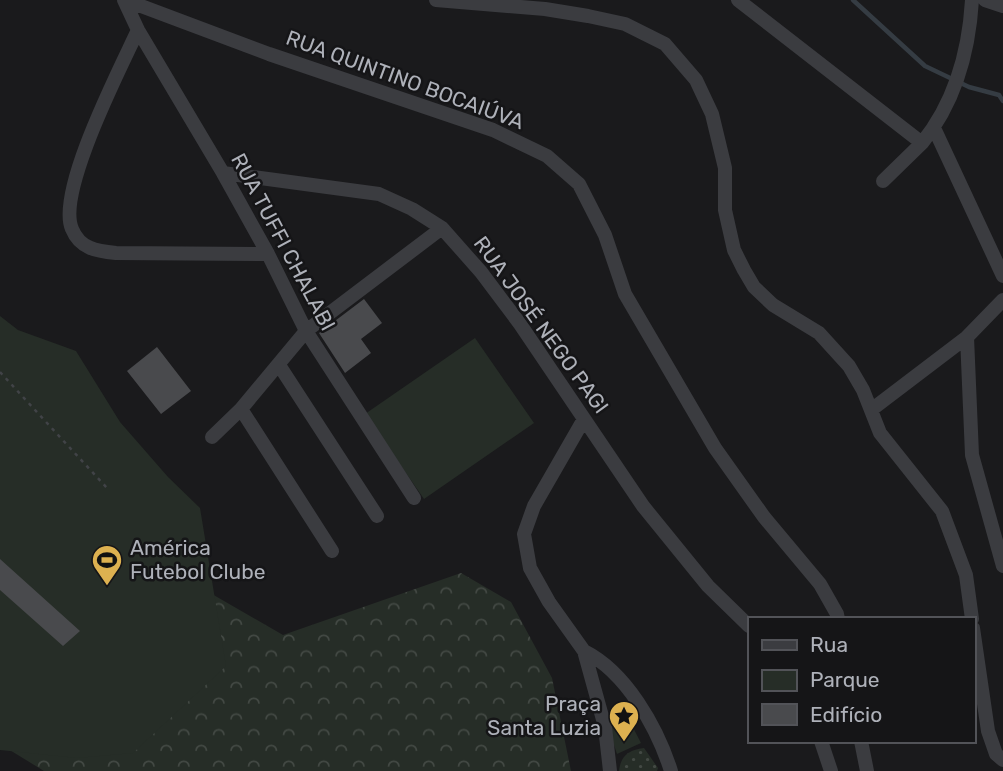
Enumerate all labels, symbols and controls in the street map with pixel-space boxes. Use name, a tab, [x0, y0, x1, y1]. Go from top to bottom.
street label: RUA QUINTINO BOCAIÚVA	[283, 25, 528, 134]
street label: RUA TUFFI CHALABI	[226, 149, 341, 335]
street label: RUA JOSÉ NEGO PAGI	[469, 231, 614, 418]
place label: América Futebol Clube	[130, 535, 265, 584]
sports icon: América Futebol Clube	[90, 543, 124, 587]
legend	[748, 617, 975, 743]
text: Rua	[810, 632, 848, 657]
text: Parque	[810, 667, 880, 692]
place label: Praça Santa Luzia	[487, 691, 601, 740]
place icon: Praça Santa Luzia	[607, 699, 641, 743]
text: Edifício	[810, 702, 882, 727]

